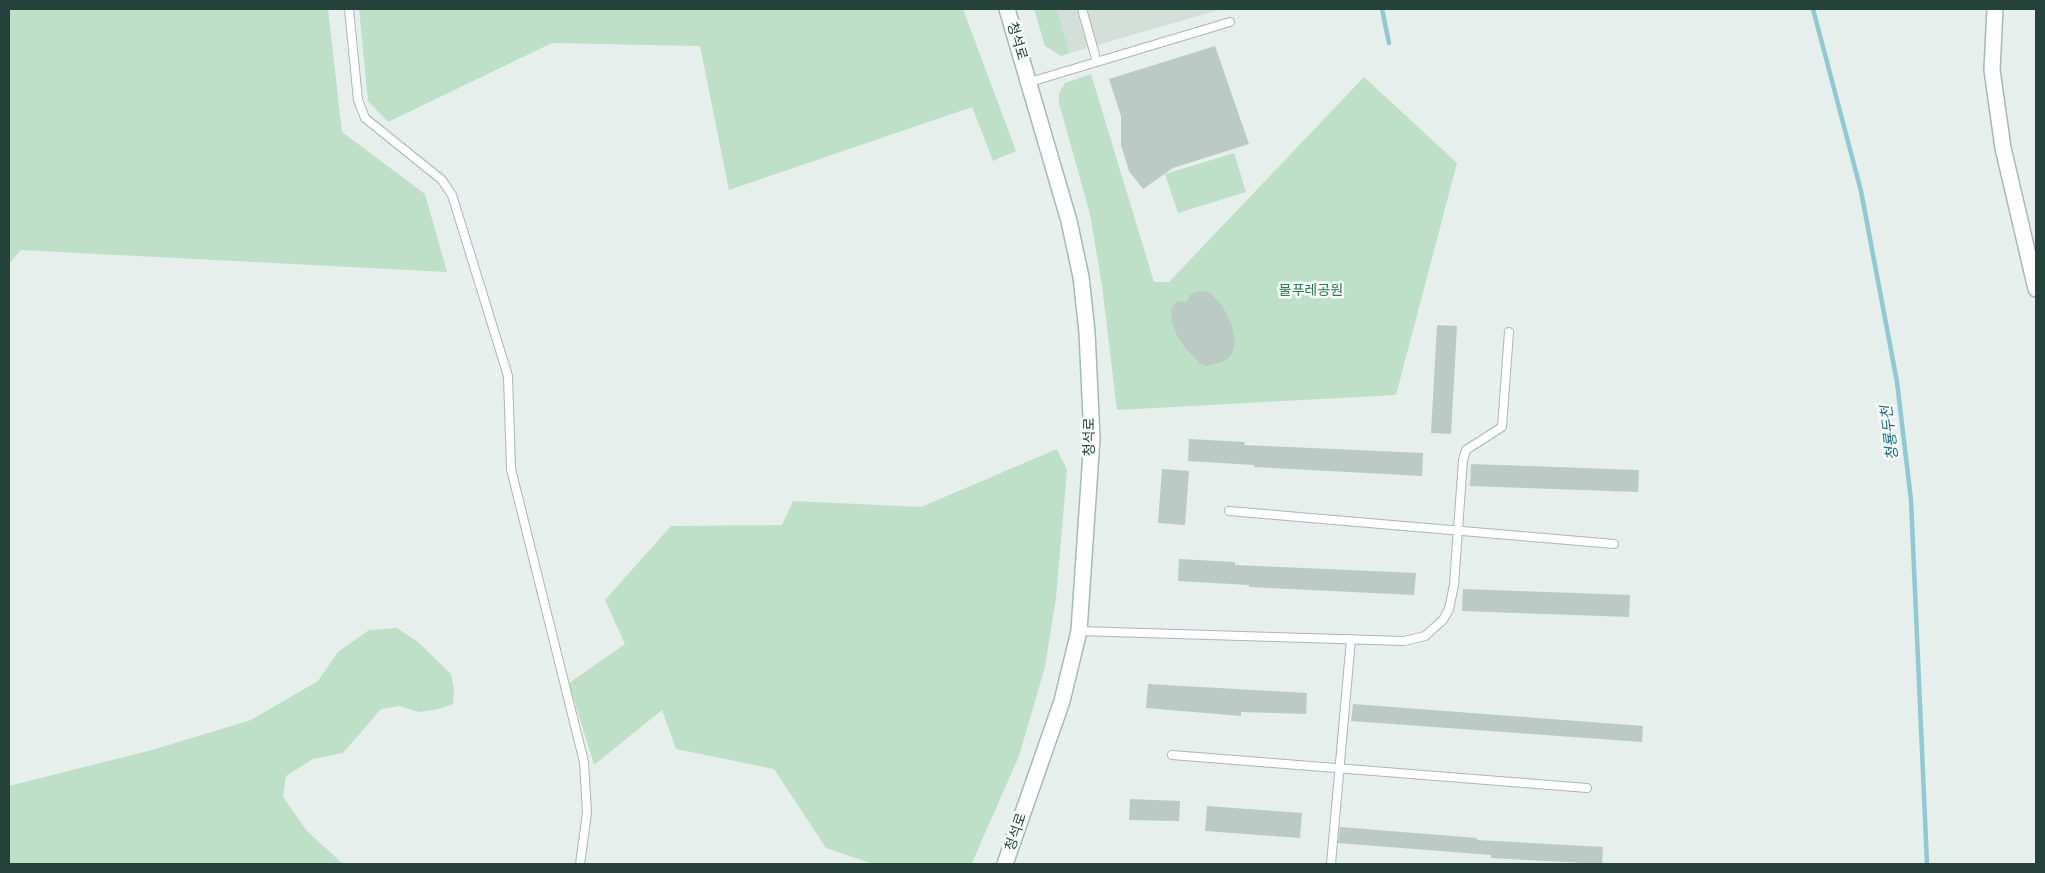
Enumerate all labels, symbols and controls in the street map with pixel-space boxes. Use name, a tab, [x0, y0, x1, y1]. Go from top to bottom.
street label: 청석로	[1003, 20, 1031, 62]
park label: 물푸레공원	[1279, 283, 1343, 299]
water label: 청룡두천	[1878, 405, 1902, 461]
street label: 청석로	[1082, 418, 1098, 456]
street label: 청석로	[1002, 811, 1030, 853]

